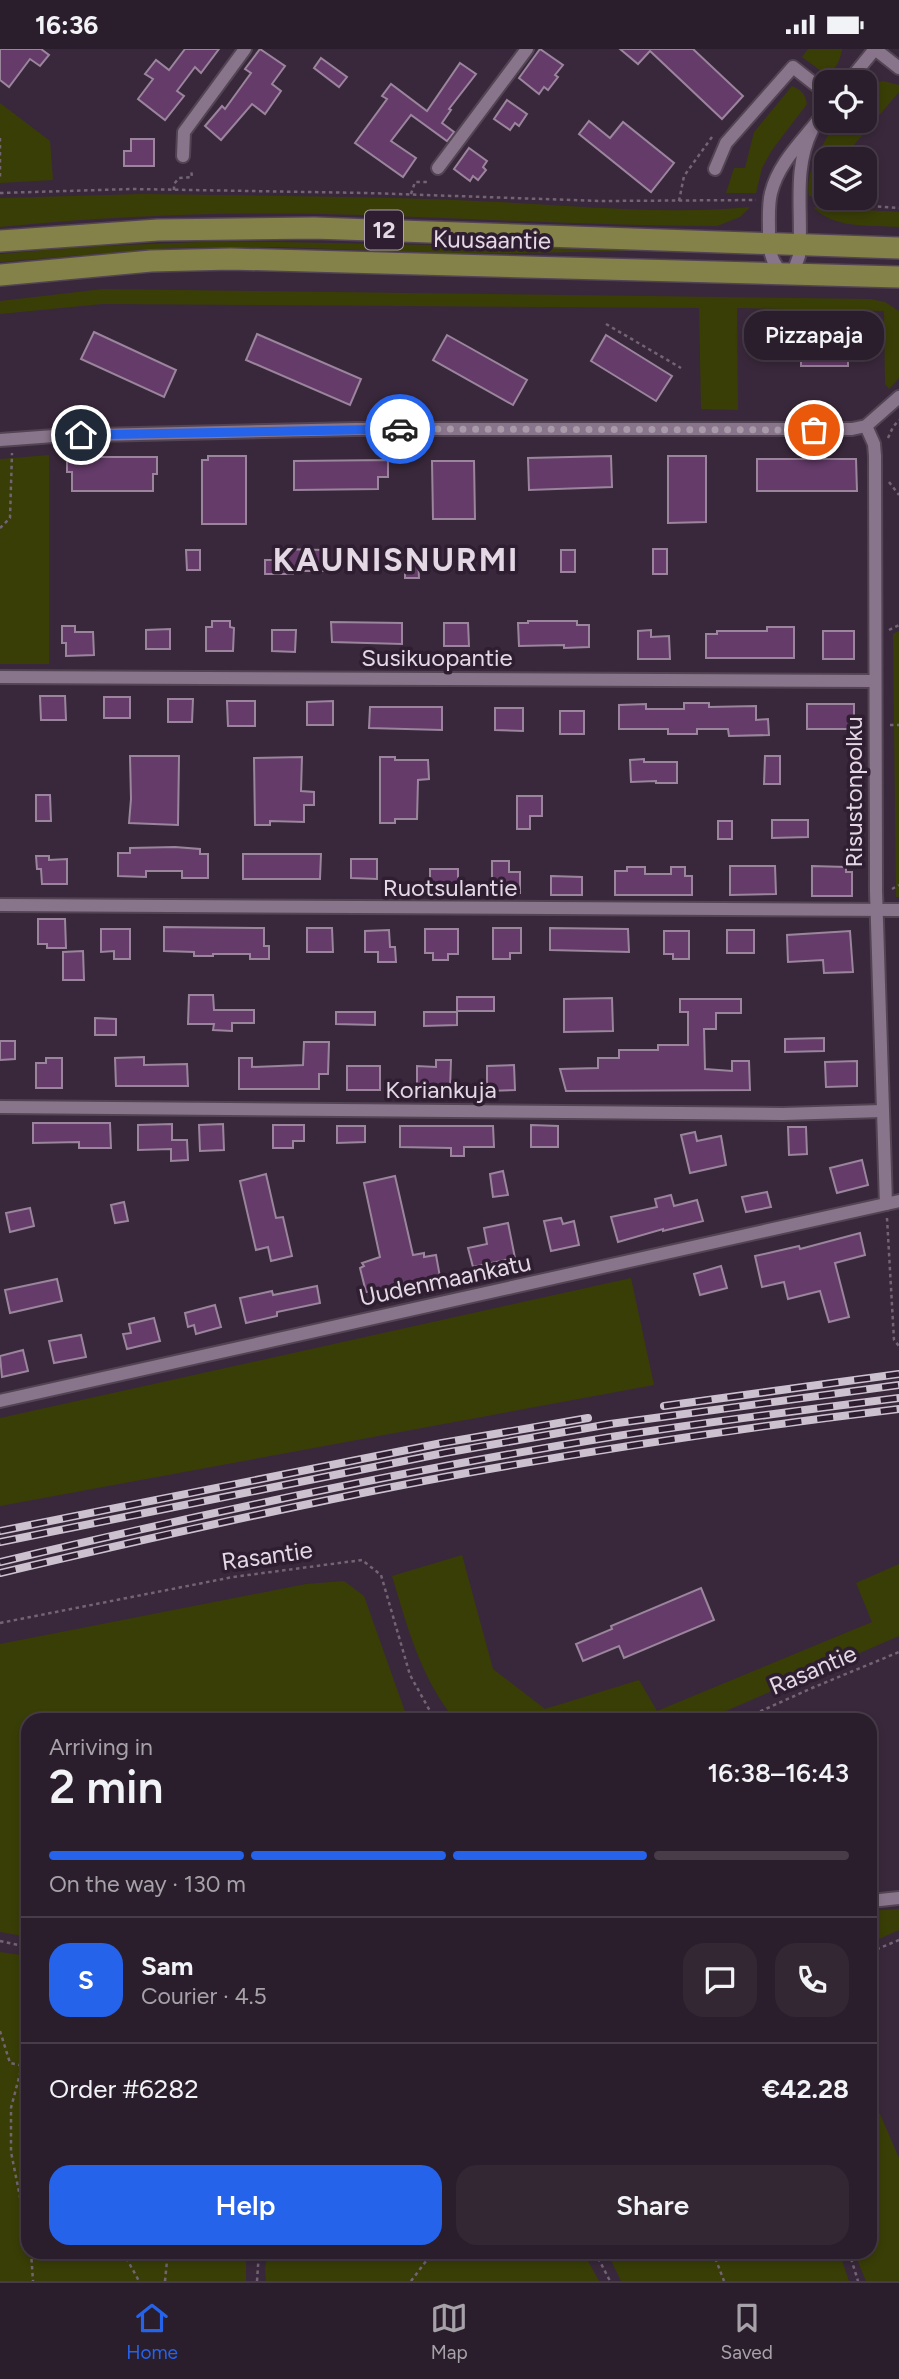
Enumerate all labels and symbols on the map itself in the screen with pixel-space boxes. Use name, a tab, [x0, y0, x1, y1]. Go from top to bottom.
road number: 12	[365, 211, 403, 249]
street label: Kuusaantie	[433, 224, 551, 255]
callout: Pizzapaja	[744, 311, 884, 360]
courier	[365, 394, 435, 464]
pin	[784, 400, 844, 460]
pin	[51, 405, 111, 465]
district label: KAUNISNURMI	[273, 541, 519, 579]
street label: Susikuopantie	[361, 643, 513, 672]
street label: Risustonpolku	[839, 716, 868, 868]
street label: Ruotsulantie	[383, 873, 517, 902]
street label: Koriankuja	[385, 1075, 497, 1104]
street label: Uudenmaankatu	[356, 1247, 534, 1312]
street label: Rasantie	[219, 1535, 314, 1576]
street label: Rasantie	[765, 1638, 861, 1701]

